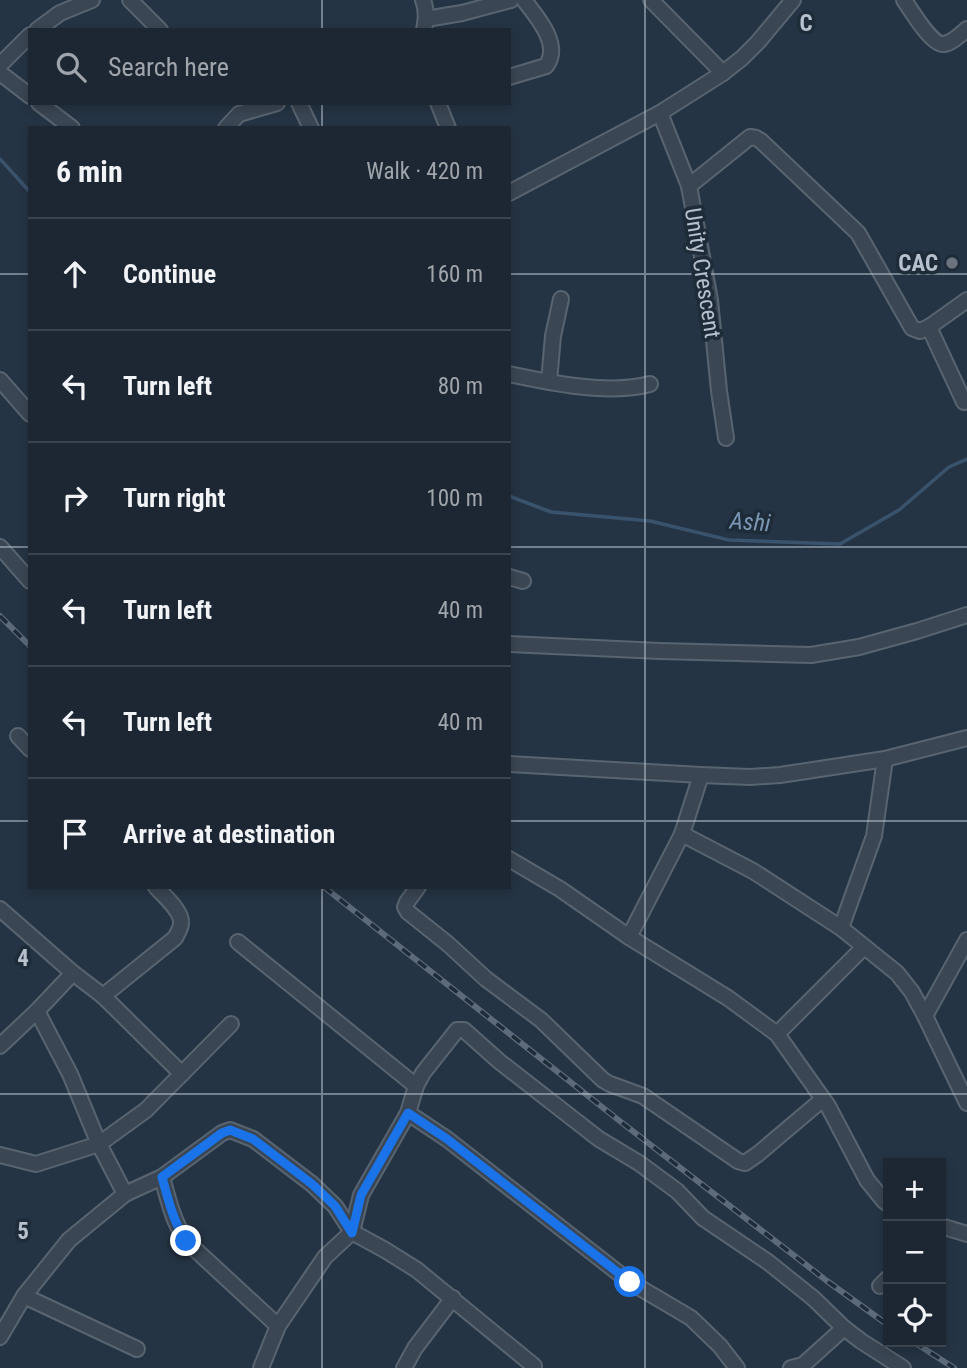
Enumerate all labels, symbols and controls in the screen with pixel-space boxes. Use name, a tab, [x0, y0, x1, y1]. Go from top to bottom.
text: C	[799, 10, 813, 37]
search box	[28, 28, 511, 105]
icon: search	[52, 48, 90, 86]
text: Search here	[108, 52, 229, 82]
text: 6 min	[56, 154, 123, 189]
text: Walk · 420 m	[366, 158, 483, 185]
street label: Unity Crescent	[679, 206, 726, 340]
place label: CAC	[898, 250, 938, 277]
icon: ahead	[56, 255, 94, 293]
marker: CAC	[944, 255, 960, 271]
text: Continue	[123, 259, 216, 289]
text: 160 m	[426, 261, 483, 288]
icon: left	[56, 367, 94, 405]
text: Turn left	[123, 371, 212, 401]
text: 80 m	[438, 373, 483, 400]
icon: right	[56, 479, 94, 517]
text: Turn right	[123, 483, 225, 513]
text: 100 m	[426, 485, 483, 512]
water label: Ashi	[728, 507, 772, 537]
icon: left	[56, 591, 94, 629]
text: Turn left	[123, 595, 212, 625]
text: 40 m	[438, 597, 483, 624]
icon: left	[56, 703, 94, 741]
text: Turn left	[123, 707, 212, 737]
text: 40 m	[438, 709, 483, 736]
icon: arrive	[56, 815, 94, 853]
text: Arrive at destination	[123, 819, 335, 849]
text: 4	[17, 945, 29, 972]
map controls	[883, 1158, 946, 1347]
button: +	[883, 1158, 946, 1221]
text: 5	[17, 1218, 29, 1245]
button: −	[883, 1221, 946, 1284]
route end	[170, 1225, 201, 1256]
route start	[614, 1266, 645, 1297]
button: locate	[883, 1284, 946, 1347]

